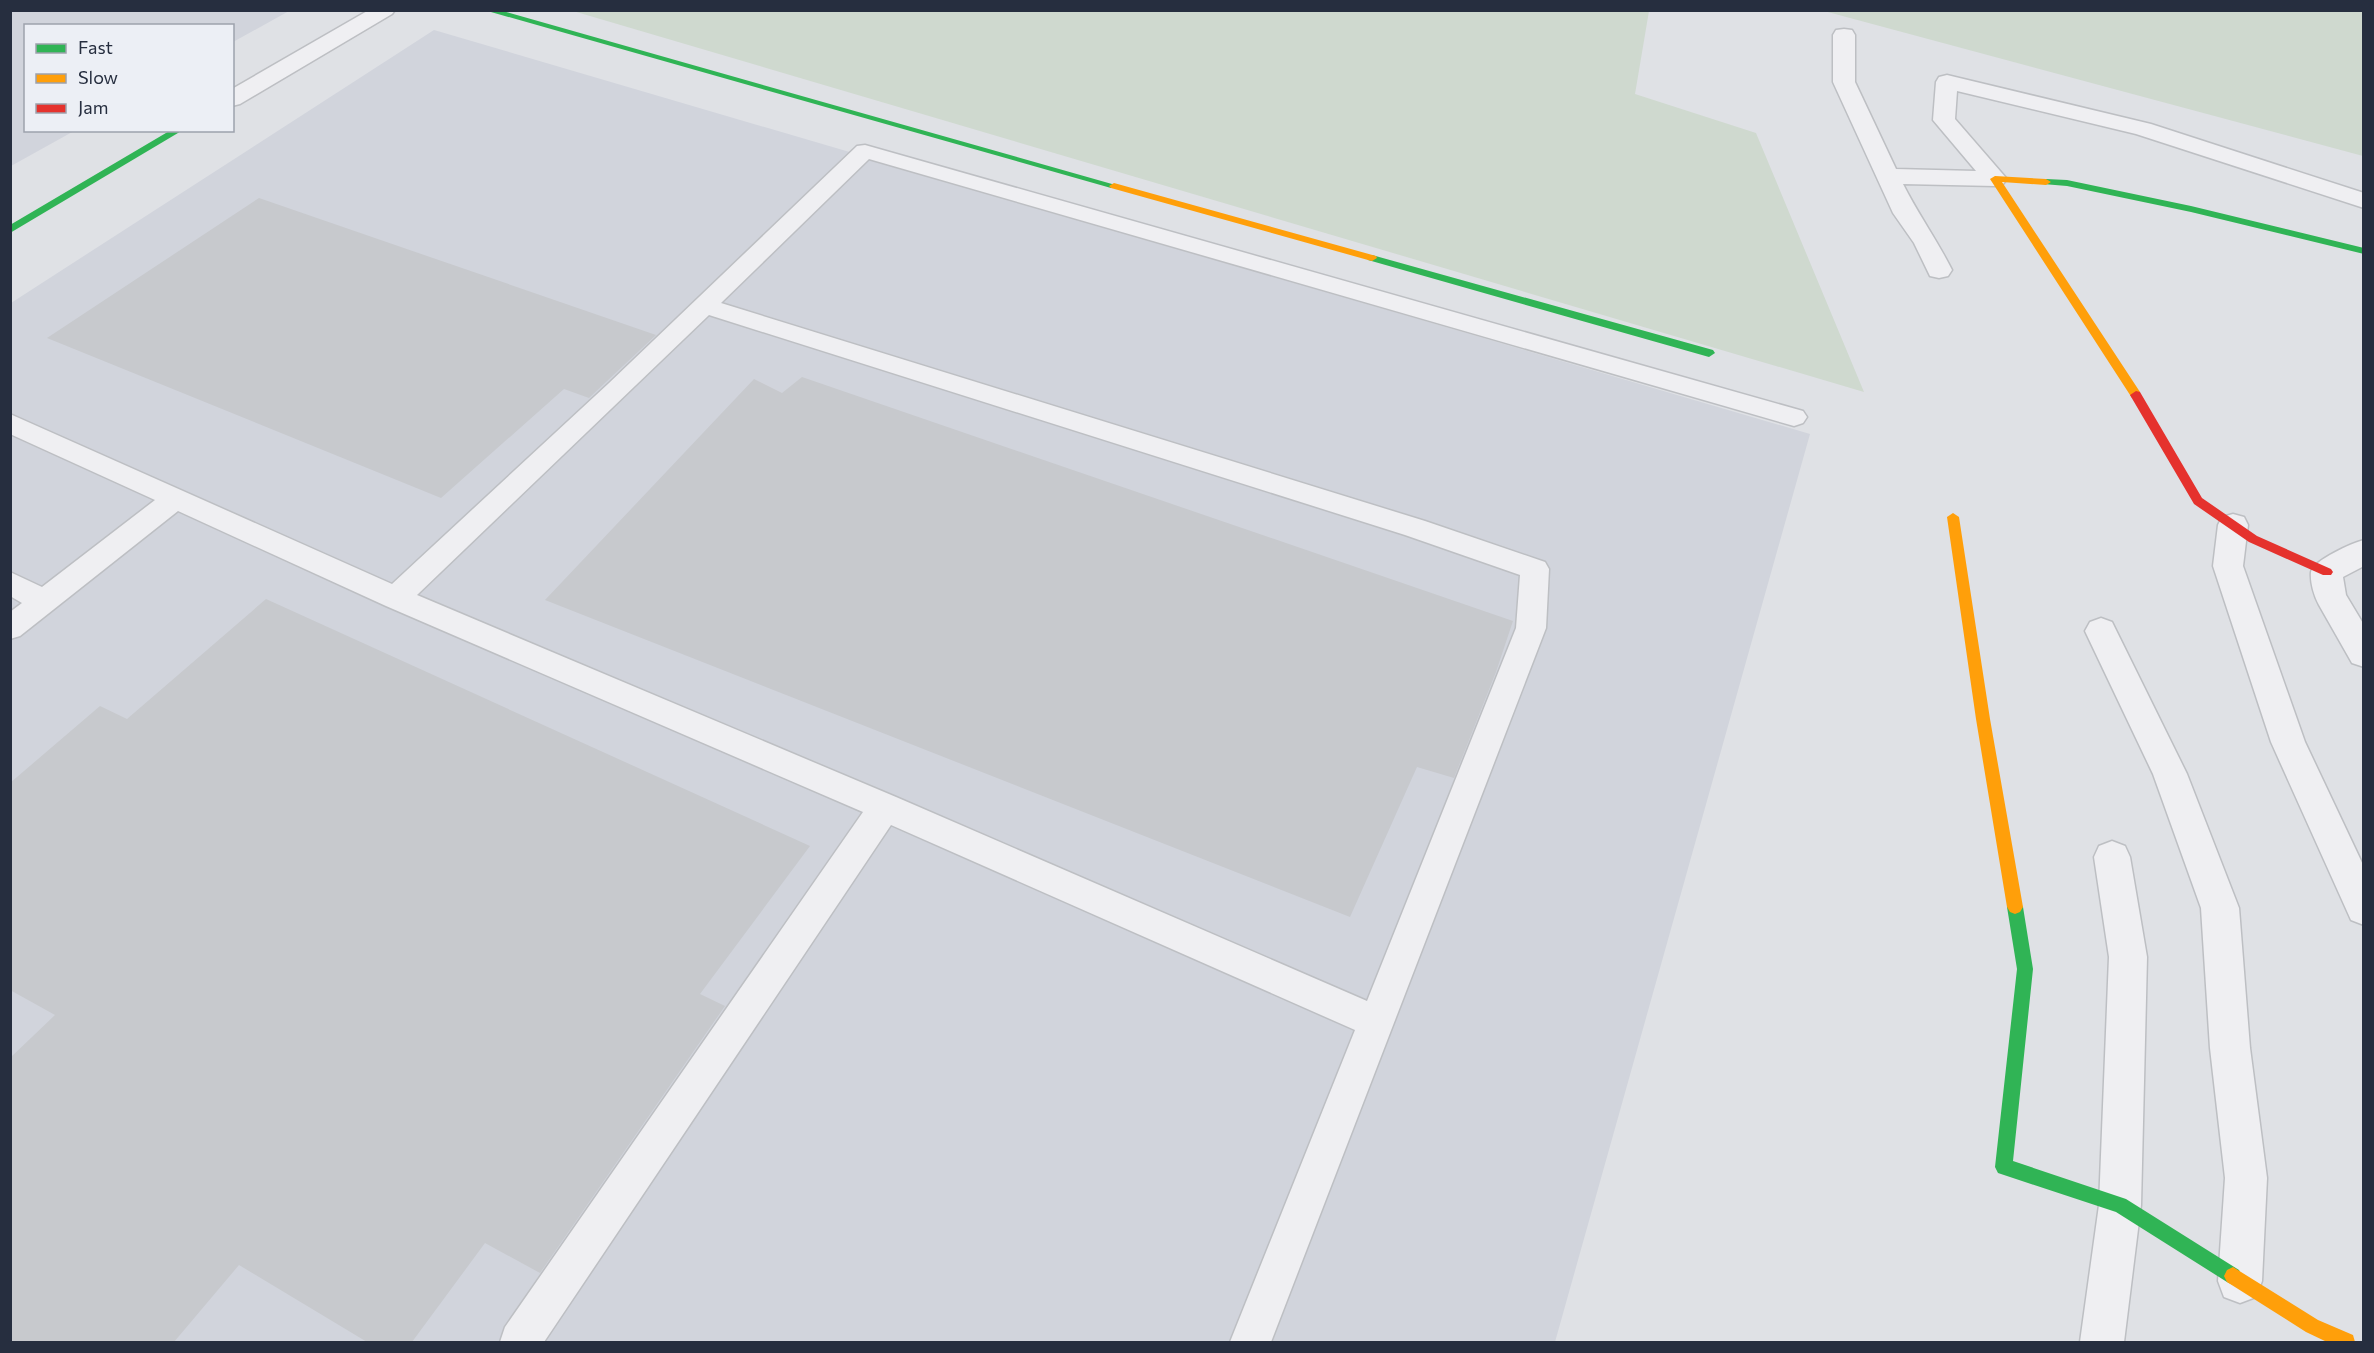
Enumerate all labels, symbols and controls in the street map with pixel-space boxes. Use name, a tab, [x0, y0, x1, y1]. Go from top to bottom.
legend	[24, 24, 234, 132]
text: Fast	[78, 36, 113, 58]
text: Slow	[78, 66, 118, 88]
text: Jam	[78, 96, 108, 118]

